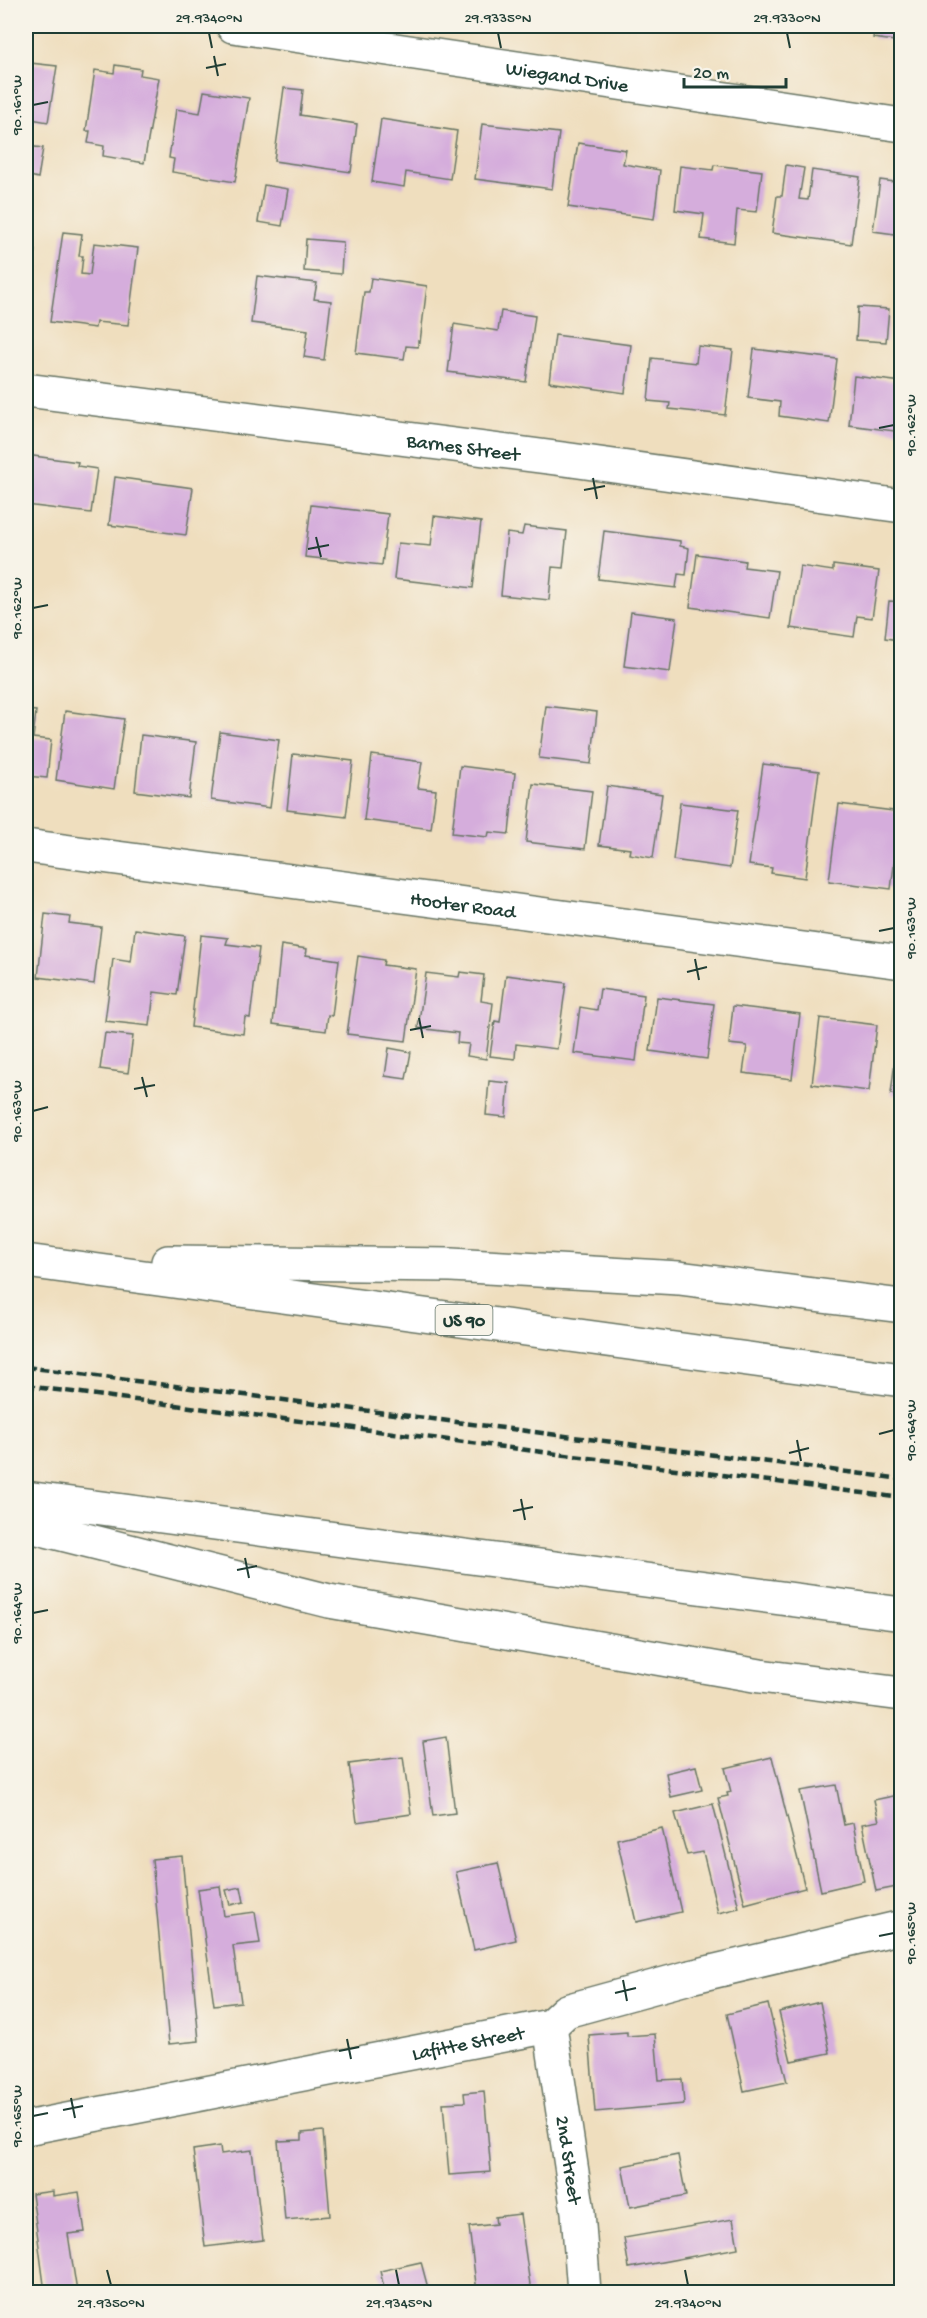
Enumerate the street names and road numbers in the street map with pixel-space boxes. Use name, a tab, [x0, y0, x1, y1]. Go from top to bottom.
street label: Wiegand Drive	[504, 59, 630, 99]
street label: Barnes Street	[404, 431, 523, 469]
street label: Hooter Road	[409, 889, 519, 926]
road number: US 90	[436, 1305, 492, 1335]
street label: Lafitte Street	[410, 2023, 528, 2068]
street label: 2nd Street	[549, 2114, 585, 2208]

